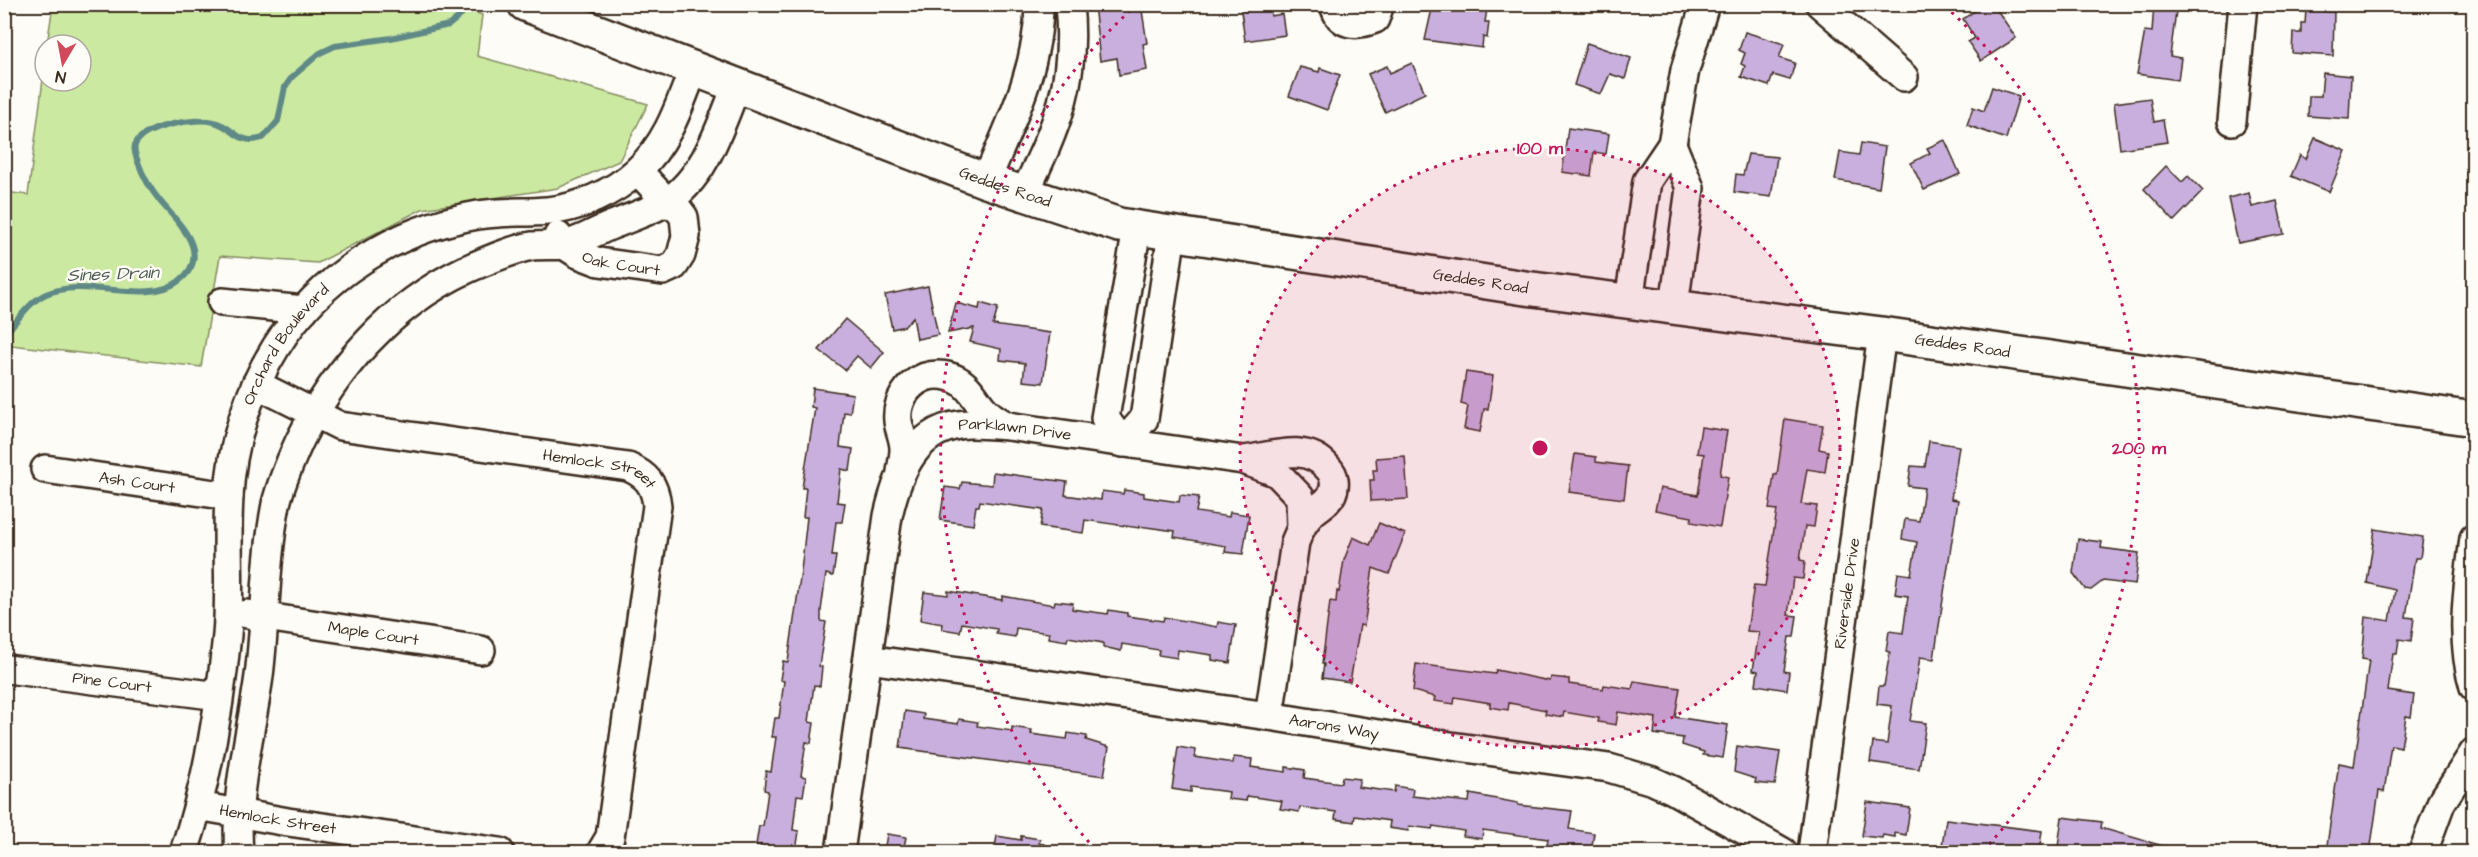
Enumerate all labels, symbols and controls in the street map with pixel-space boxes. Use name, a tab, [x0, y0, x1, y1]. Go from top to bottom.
north arrow	[33, 33, 93, 93]
text: N	[54, 65, 67, 88]
text: 100 m	[1517, 136, 1564, 161]
street label: Geddes Road	[956, 161, 1054, 213]
street label: Oak Court	[579, 246, 662, 282]
water label: Sines Drain	[67, 260, 161, 288]
street label: Geddes Road	[1432, 263, 1530, 299]
street label: Orchard Boulevard	[238, 279, 334, 408]
street label: Geddes Road	[1913, 328, 2012, 363]
street label: Parklawn Drive	[957, 413, 1073, 446]
text: 200 m	[2111, 436, 2167, 461]
centre of rings	[1530, 438, 1550, 458]
street label: Hemlock Street	[541, 444, 662, 493]
street label: Ash Court	[98, 466, 177, 499]
street label: Riverside Drive	[1829, 536, 1865, 650]
street label: Maple Court	[327, 616, 421, 651]
street label: Pine Court	[71, 666, 153, 698]
street label: Aarons Way	[1288, 709, 1381, 746]
street label: Hemlock Street	[218, 799, 338, 840]

